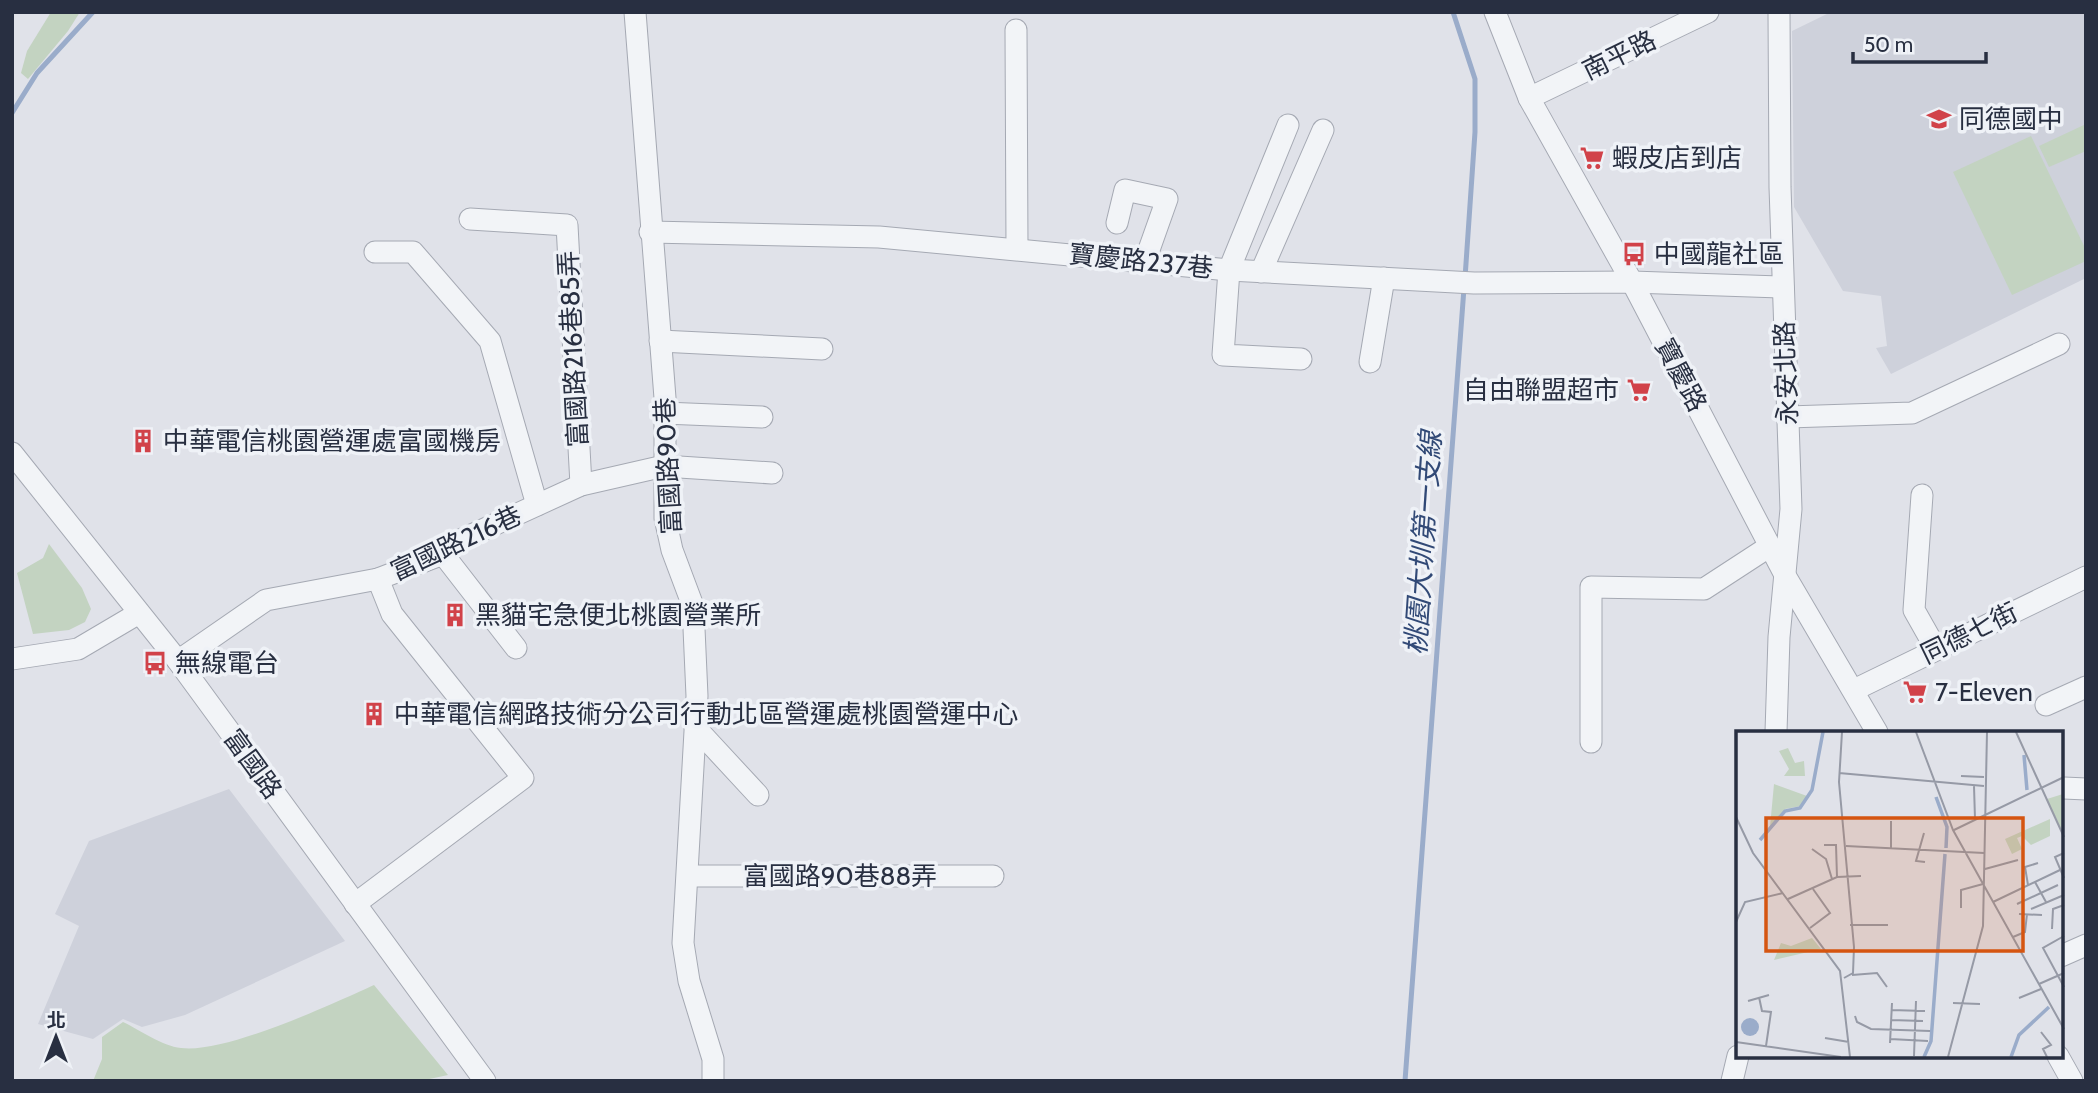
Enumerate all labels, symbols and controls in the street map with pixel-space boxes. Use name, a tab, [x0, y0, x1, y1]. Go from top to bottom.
scale bar	[1853, 21, 1986, 65]
street label: 南平路	[1577, 24, 1661, 86]
text: 50 m	[1864, 32, 1913, 57]
place label: 同德國中	[1959, 103, 2063, 135]
school or university icon: 同德國中	[1925, 105, 1953, 133]
place label: 蝦皮店到店	[1612, 142, 1742, 174]
supermarket icon: 蝦皮店到店	[1578, 144, 1606, 172]
street label: 寶慶路237巷	[1067, 238, 1215, 284]
place label: 中國龍社區	[1654, 238, 1784, 270]
bus stop icon: 中國龍社區	[1620, 240, 1648, 268]
street label: 富國路216巷85弄	[552, 250, 594, 448]
street label: 永安北路	[1768, 320, 1804, 426]
street label: 寶慶路	[1649, 333, 1713, 417]
place label: 自由聯盟超市	[1463, 374, 1619, 406]
supermarket icon: 自由聯盟超市	[1625, 376, 1653, 404]
street label: 富國路90巷	[648, 397, 688, 535]
place label: 中華電信桃園營運處富國機房	[163, 425, 501, 457]
building icon: 中華電信桃園營運處富國機房	[129, 427, 157, 455]
water label: 桃園大圳第一支線	[1398, 427, 1448, 656]
street label: 富國路216巷	[385, 499, 527, 587]
street label: 同德七街	[1915, 596, 2023, 670]
place label: 黑貓宅急便北桃園營業所	[475, 599, 761, 631]
building icon: 黑貓宅急便北桃園營業所	[441, 601, 469, 629]
place label: 無線電台	[175, 647, 279, 679]
bus stop icon: 無線電台	[141, 649, 169, 677]
place label: 7-Eleven	[1935, 676, 2033, 708]
supermarket icon: 7-Eleven	[1901, 678, 1929, 706]
place label: 中華電信網路技術分公司行動北區營運處桃園營運中心	[394, 698, 1018, 730]
building icon: 中華電信網路技術分公司行動北區營運處桃園營運中心	[360, 700, 388, 728]
street label: 富國路	[217, 723, 289, 805]
inset map	[1736, 731, 2063, 1058]
street label: 富國路90巷88弄	[743, 860, 937, 892]
north arrow	[21, 1002, 91, 1072]
text: 北	[46, 1009, 66, 1032]

